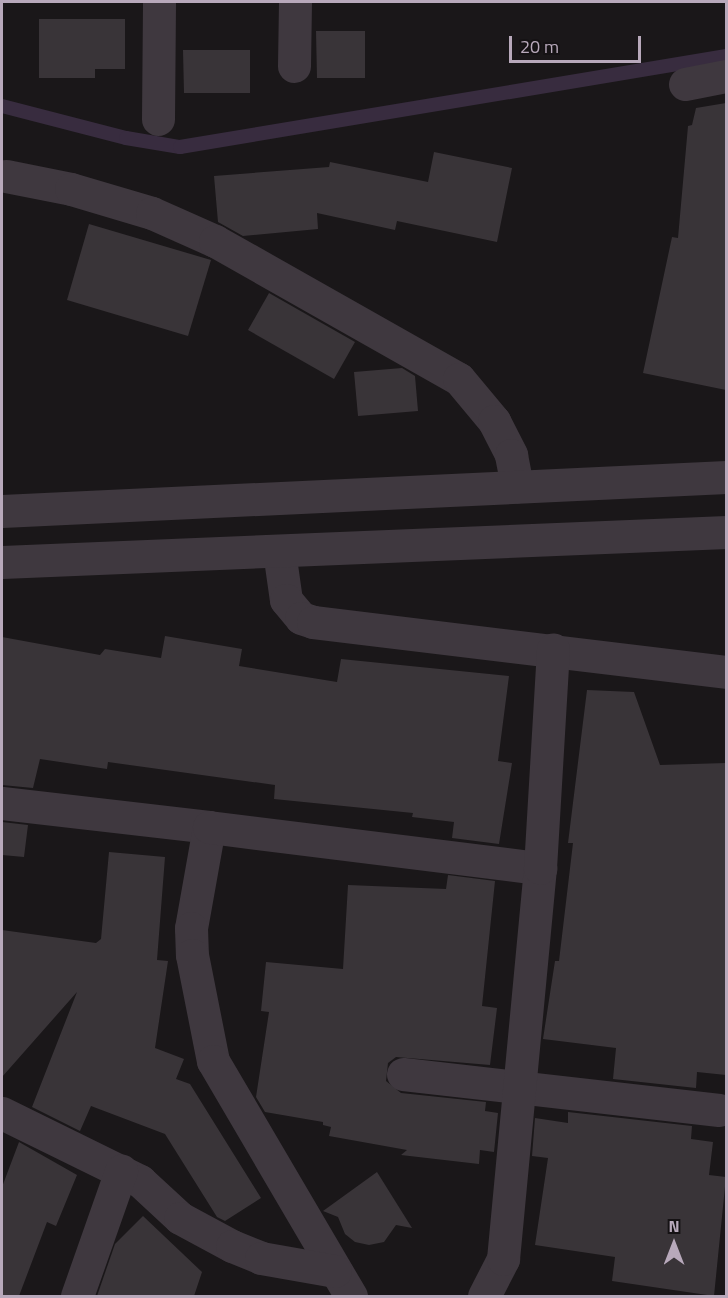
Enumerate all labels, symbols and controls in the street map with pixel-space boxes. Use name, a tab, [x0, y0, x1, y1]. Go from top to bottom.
scale bar	[512, 24, 644, 62]
text: 20 m	[520, 33, 559, 60]
north arrow	[644, 1214, 704, 1274]
text: N	[668, 1214, 680, 1238]

